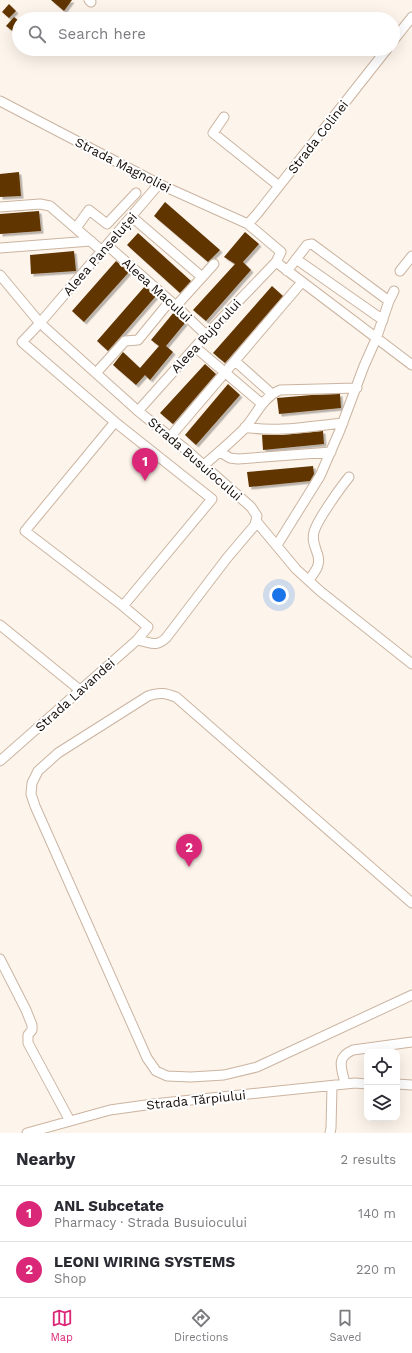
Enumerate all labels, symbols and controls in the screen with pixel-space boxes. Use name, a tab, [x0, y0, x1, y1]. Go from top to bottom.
search box	[12, 12, 400, 56]
icon: search	[26, 23, 48, 45]
text: Search here	[58, 25, 146, 43]
street label: Strada Colinei	[285, 97, 351, 177]
street label: Strada Magnoliei	[73, 134, 173, 196]
street label: Aleea Panseluței	[60, 209, 141, 299]
street label: Aleea Macului	[119, 255, 195, 325]
street label: Aleea Bujorului	[168, 296, 244, 376]
street label: Strada Busuiocului	[145, 414, 245, 504]
pin: 1	[132, 448, 158, 481]
your location	[269, 585, 289, 605]
street label: Strada Lavandei	[32, 655, 118, 735]
pin: 2	[176, 834, 202, 867]
map controls	[364, 1049, 400, 1121]
button: locate	[364, 1049, 400, 1085]
button: layers	[364, 1085, 400, 1121]
street label: Strada Tărpiului	[146, 1087, 246, 1113]
text: Nearby	[16, 1149, 75, 1169]
text: 2 results	[341, 1152, 396, 1167]
text: ANL Subcetate	[54, 1197, 164, 1215]
text: 1	[26, 1206, 32, 1221]
text: 140 m	[358, 1206, 396, 1221]
text: Pharmacy · Strada Busuiocului	[54, 1215, 247, 1230]
text: LEONI WIRING SYSTEMS	[54, 1253, 235, 1271]
text: 2	[25, 1262, 33, 1277]
text: 220 m	[356, 1262, 396, 1277]
text: Shop	[54, 1271, 86, 1286]
tab: Map	[51, 1307, 73, 1344]
tab: Directions	[174, 1307, 228, 1344]
tab: Saved	[329, 1307, 361, 1344]

